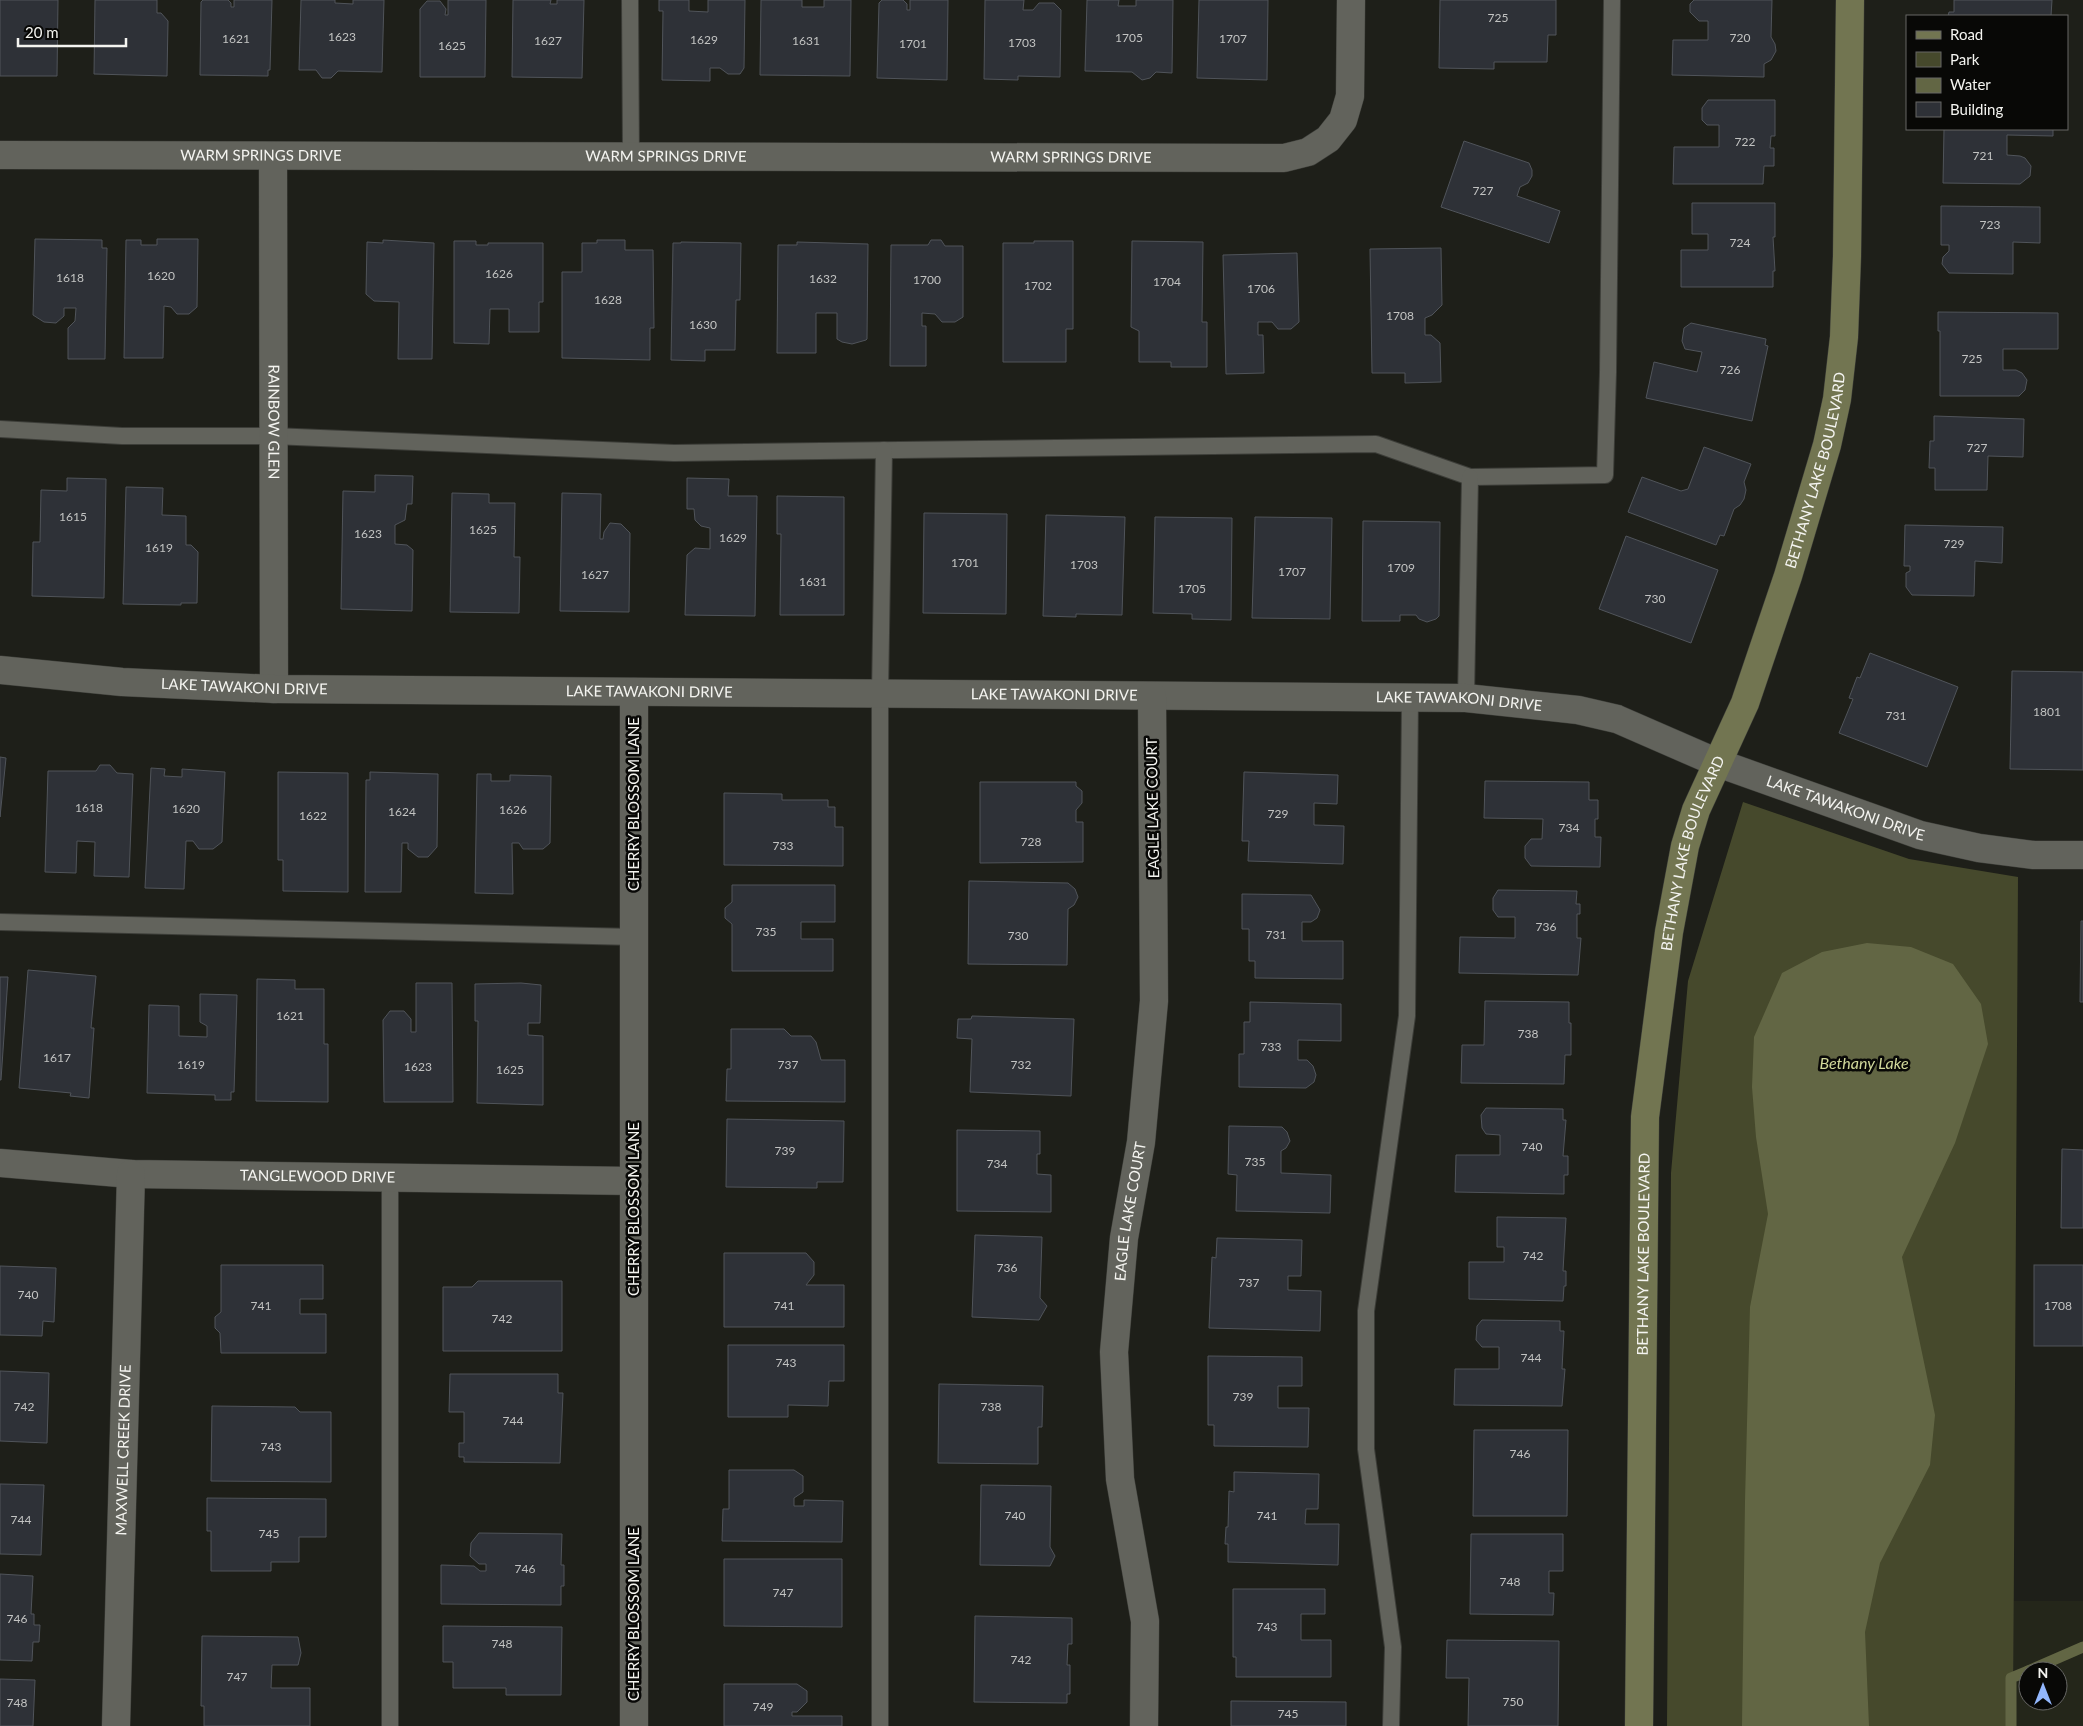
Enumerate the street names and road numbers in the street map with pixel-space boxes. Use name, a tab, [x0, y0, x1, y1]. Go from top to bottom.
street label: WARM SPRINGS DRIVE	[180, 145, 342, 164]
street label: WARM SPRINGS DRIVE	[585, 146, 747, 165]
street label: WARM SPRINGS DRIVE	[990, 147, 1152, 166]
street label: RAINBOW GLEN	[265, 365, 284, 479]
street label: BETHANY LAKE BOULEVARD	[1781, 371, 1848, 570]
street label: LAKE TAWAKONI DRIVE	[161, 674, 328, 697]
street label: LAKE TAWAKONI DRIVE	[566, 681, 733, 700]
street label: LAKE TAWAKONI DRIVE	[971, 684, 1138, 704]
street label: LAKE TAWAKONI DRIVE	[1376, 687, 1543, 714]
street label: CHERRY BLOSSOM LANE	[624, 717, 642, 891]
street label: EAGLE LAKE COURT	[1142, 737, 1162, 879]
street label: BETHANY LAKE BOULEVARD	[1657, 753, 1728, 952]
street label: LAKE TAWAKONI DRIVE	[1764, 771, 1926, 844]
street label: CHERRY BLOSSOM LANE	[624, 1122, 642, 1296]
street label: EAGLE LAKE COURT	[1110, 1140, 1149, 1282]
street label: BETHANY LAKE BOULEVARD	[1633, 1153, 1653, 1355]
street label: TANGLEWOOD DRIVE	[240, 1166, 395, 1186]
street label: MAXWELL CREEK DRIVE	[111, 1364, 134, 1536]
street label: CHERRY BLOSSOM LANE	[624, 1527, 642, 1701]

